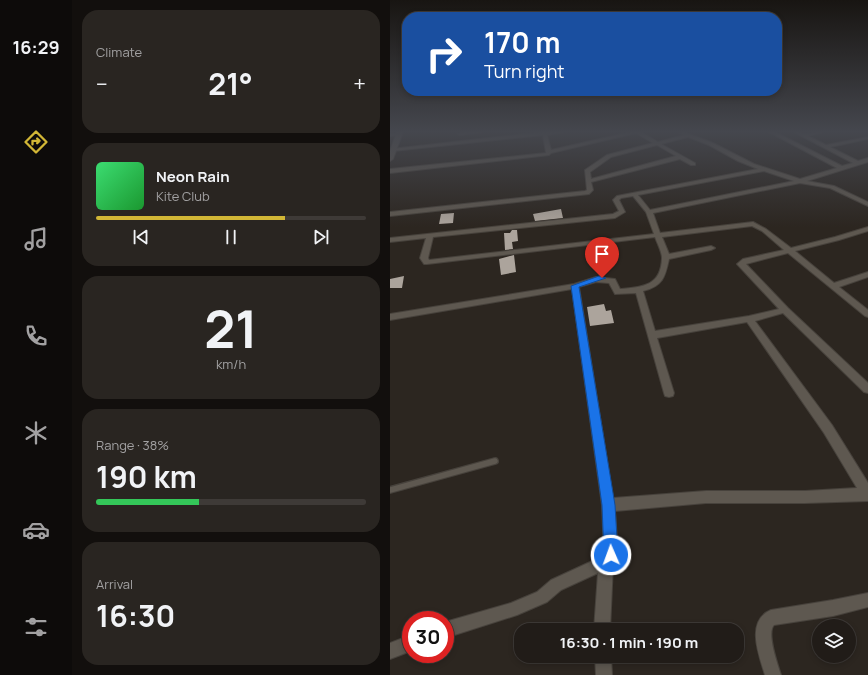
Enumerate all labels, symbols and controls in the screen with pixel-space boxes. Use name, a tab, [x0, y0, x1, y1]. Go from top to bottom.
text: 170 m	[484, 23, 560, 61]
icon: right	[418, 28, 470, 80]
text: 16:29	[12, 35, 60, 59]
text: Climate	[96, 43, 142, 61]
text: Turn right	[484, 59, 565, 83]
text: 21°	[208, 63, 253, 104]
text: −	[96, 69, 108, 99]
text: +	[353, 69, 366, 99]
icon: directions	[22, 128, 50, 156]
text: Neon Rain	[156, 166, 230, 187]
text: Kite Club	[156, 187, 210, 205]
icon: music	[22, 225, 50, 253]
icon: previous	[130, 226, 152, 248]
icon: pause	[220, 226, 242, 248]
icon: next	[310, 226, 332, 248]
pin	[585, 237, 619, 278]
icon: arrive	[591, 243, 613, 265]
text: 21	[204, 293, 258, 364]
icon: phone	[22, 322, 50, 350]
text: km/h	[216, 355, 246, 373]
icon: climate	[22, 419, 50, 447]
text: Range · 38%	[96, 436, 169, 454]
text: 190 km	[96, 456, 197, 497]
icon: car	[22, 516, 50, 544]
position arrow	[590, 534, 632, 576]
text: Arrival	[96, 575, 133, 593]
text: 16:30	[96, 595, 175, 636]
speed limit sign: 30	[402, 611, 454, 663]
icon: filters	[22, 613, 50, 641]
map controls	[812, 619, 856, 663]
button: layers	[812, 619, 856, 663]
text: 16:30 · 1 min · 190 m	[560, 632, 698, 653]

